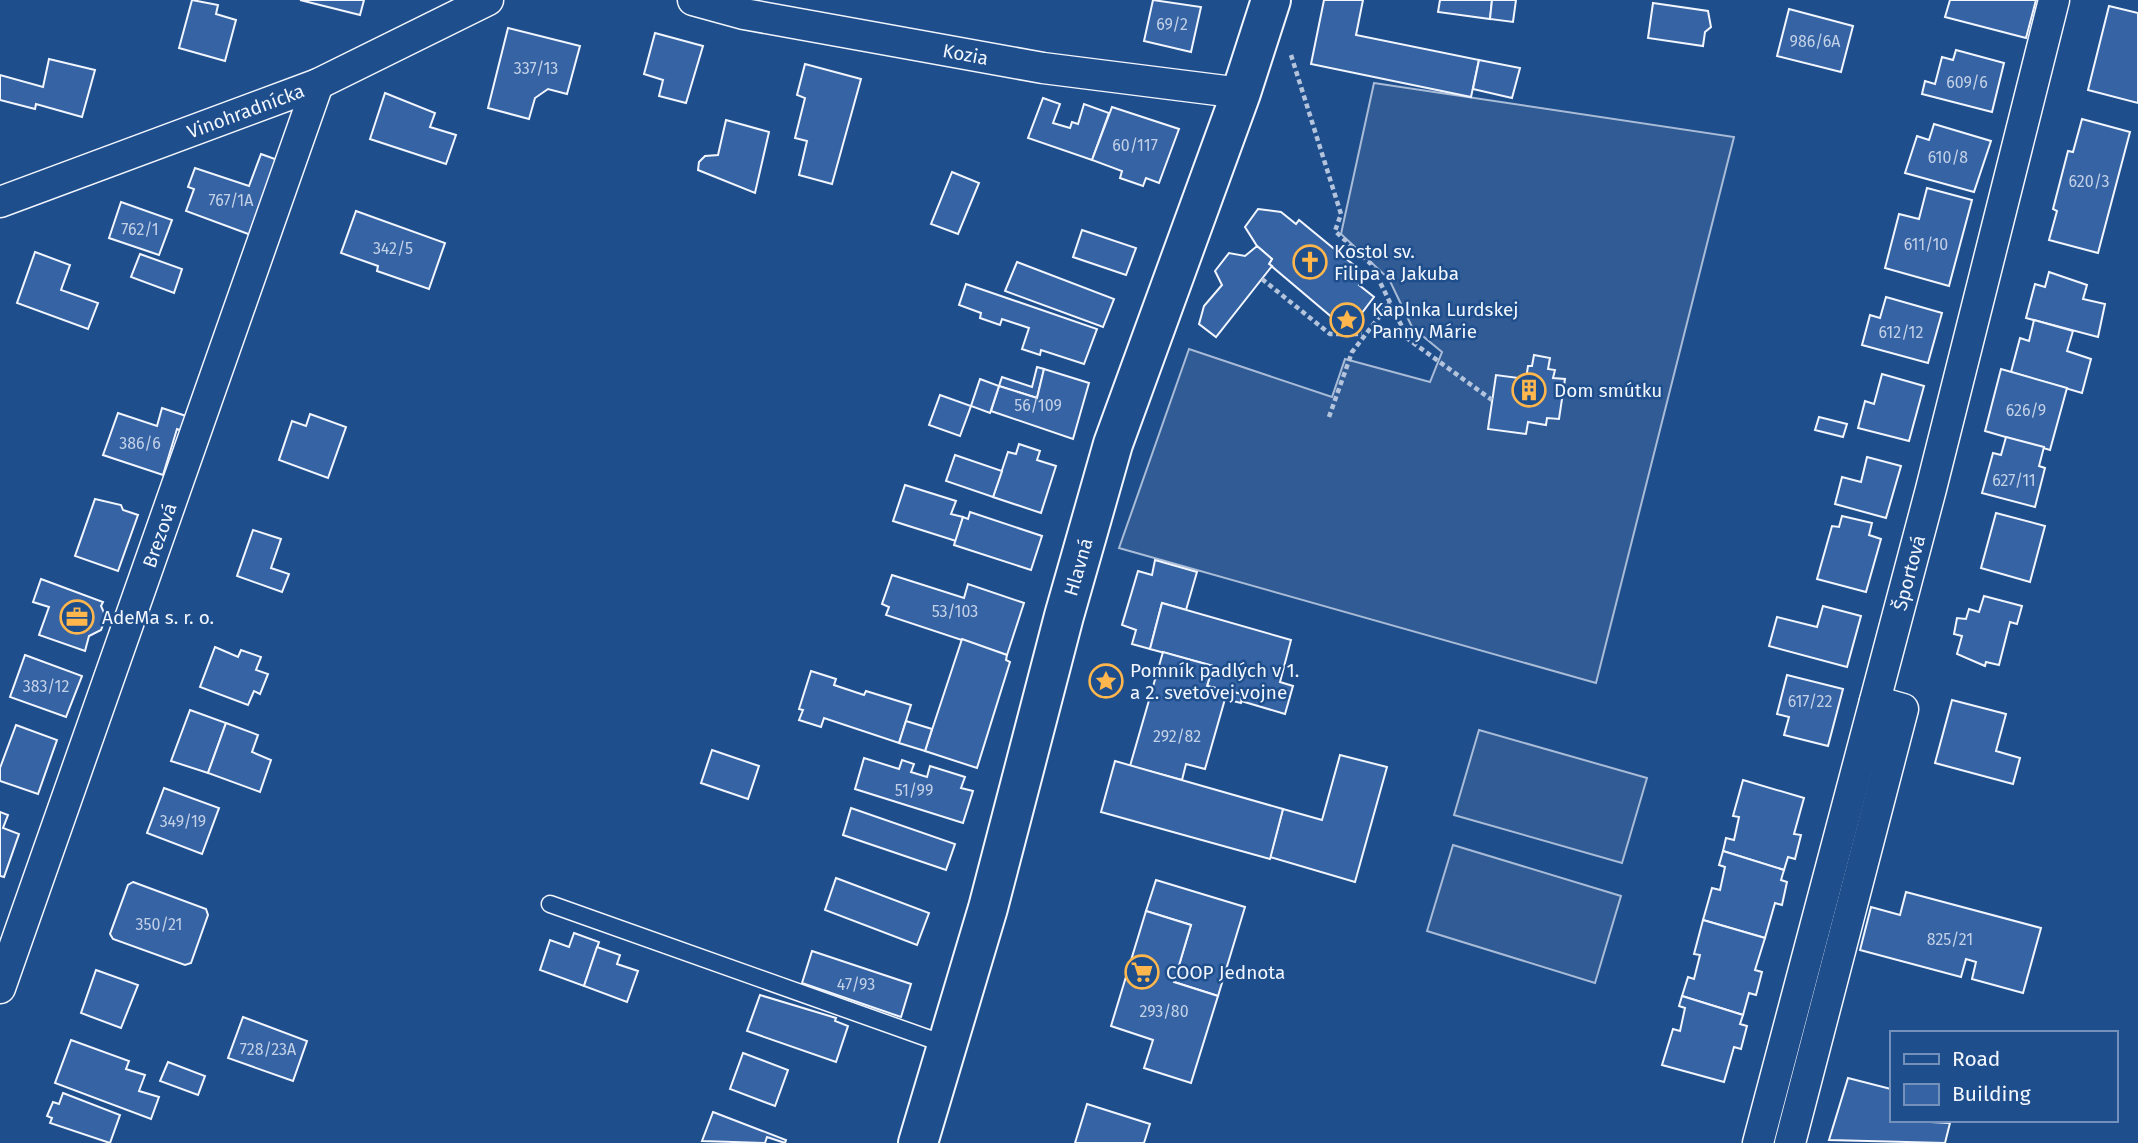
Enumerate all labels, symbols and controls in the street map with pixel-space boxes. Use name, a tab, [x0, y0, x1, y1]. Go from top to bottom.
house number: 69/2	[1156, 15, 1188, 34]
house number: 986/6A	[1790, 32, 1841, 51]
street label: Kozia	[941, 39, 990, 70]
house number: 337/13	[514, 59, 558, 78]
house number: 609/6	[1946, 73, 1988, 92]
street label: Vinohradnícka	[184, 79, 308, 144]
house number: 60/117	[1112, 136, 1158, 155]
house number: 610/8	[1928, 148, 1968, 167]
house number: 620/3	[2068, 172, 2110, 191]
house number: 767/1A	[209, 191, 254, 210]
house number: 762/1	[121, 220, 159, 239]
house number: 611/10	[1904, 235, 1948, 254]
house number: 342/5	[373, 239, 413, 258]
place label: Kostol sv. Filipa a Jakuba	[1334, 240, 1459, 285]
church icon: Kostol sv. Filipa a Jakuba	[1291, 243, 1329, 281]
place label: Kaplnka Lurdskej Panny Márie	[1372, 298, 1519, 343]
place icon: Kaplnka Lurdskej Panny Márie	[1328, 301, 1366, 339]
house number: 612/12	[1879, 323, 1923, 342]
building icon: Dom smútku	[1510, 371, 1548, 409]
place label: Dom smútku	[1554, 379, 1662, 402]
house number: 56/109	[1014, 396, 1062, 415]
house number: 626/9	[2006, 401, 2046, 420]
house number: 386/6	[119, 434, 161, 453]
house number: 627/11	[1992, 471, 2036, 490]
street label: Brezová	[138, 500, 182, 571]
street label: Športová	[1888, 533, 1930, 613]
street label: Hlavná	[1059, 535, 1098, 599]
office icon: AdeMa s. r. o.	[58, 598, 96, 636]
house number: 53/103	[932, 602, 978, 621]
place label: AdeMa s. r. o.	[102, 606, 214, 629]
place label: Pomník padlých v 1. a 2. svetovej vojne	[1130, 659, 1299, 704]
place icon: Pomník padlých v 1. a 2. svetovej vojne	[1087, 662, 1125, 700]
house number: 383/12	[23, 677, 69, 696]
house number: 617/22	[1788, 692, 1832, 711]
house number: 292/82	[1153, 727, 1201, 746]
house number: 51/99	[895, 781, 933, 800]
house number: 349/19	[160, 812, 206, 831]
house number: 350/21	[135, 915, 183, 934]
house number: 825/21	[1927, 930, 1973, 949]
supermarket icon: COOP Jednota	[1123, 953, 1161, 991]
place label: COOP Jednota	[1166, 961, 1285, 984]
house number: 47/93	[837, 975, 875, 994]
house number: 293/80	[1139, 1002, 1189, 1021]
legend	[1890, 1031, 2117, 1122]
house number: 728/23A	[240, 1040, 297, 1059]
text: Road	[1952, 1046, 2000, 1072]
text: Building	[1952, 1081, 2031, 1107]

